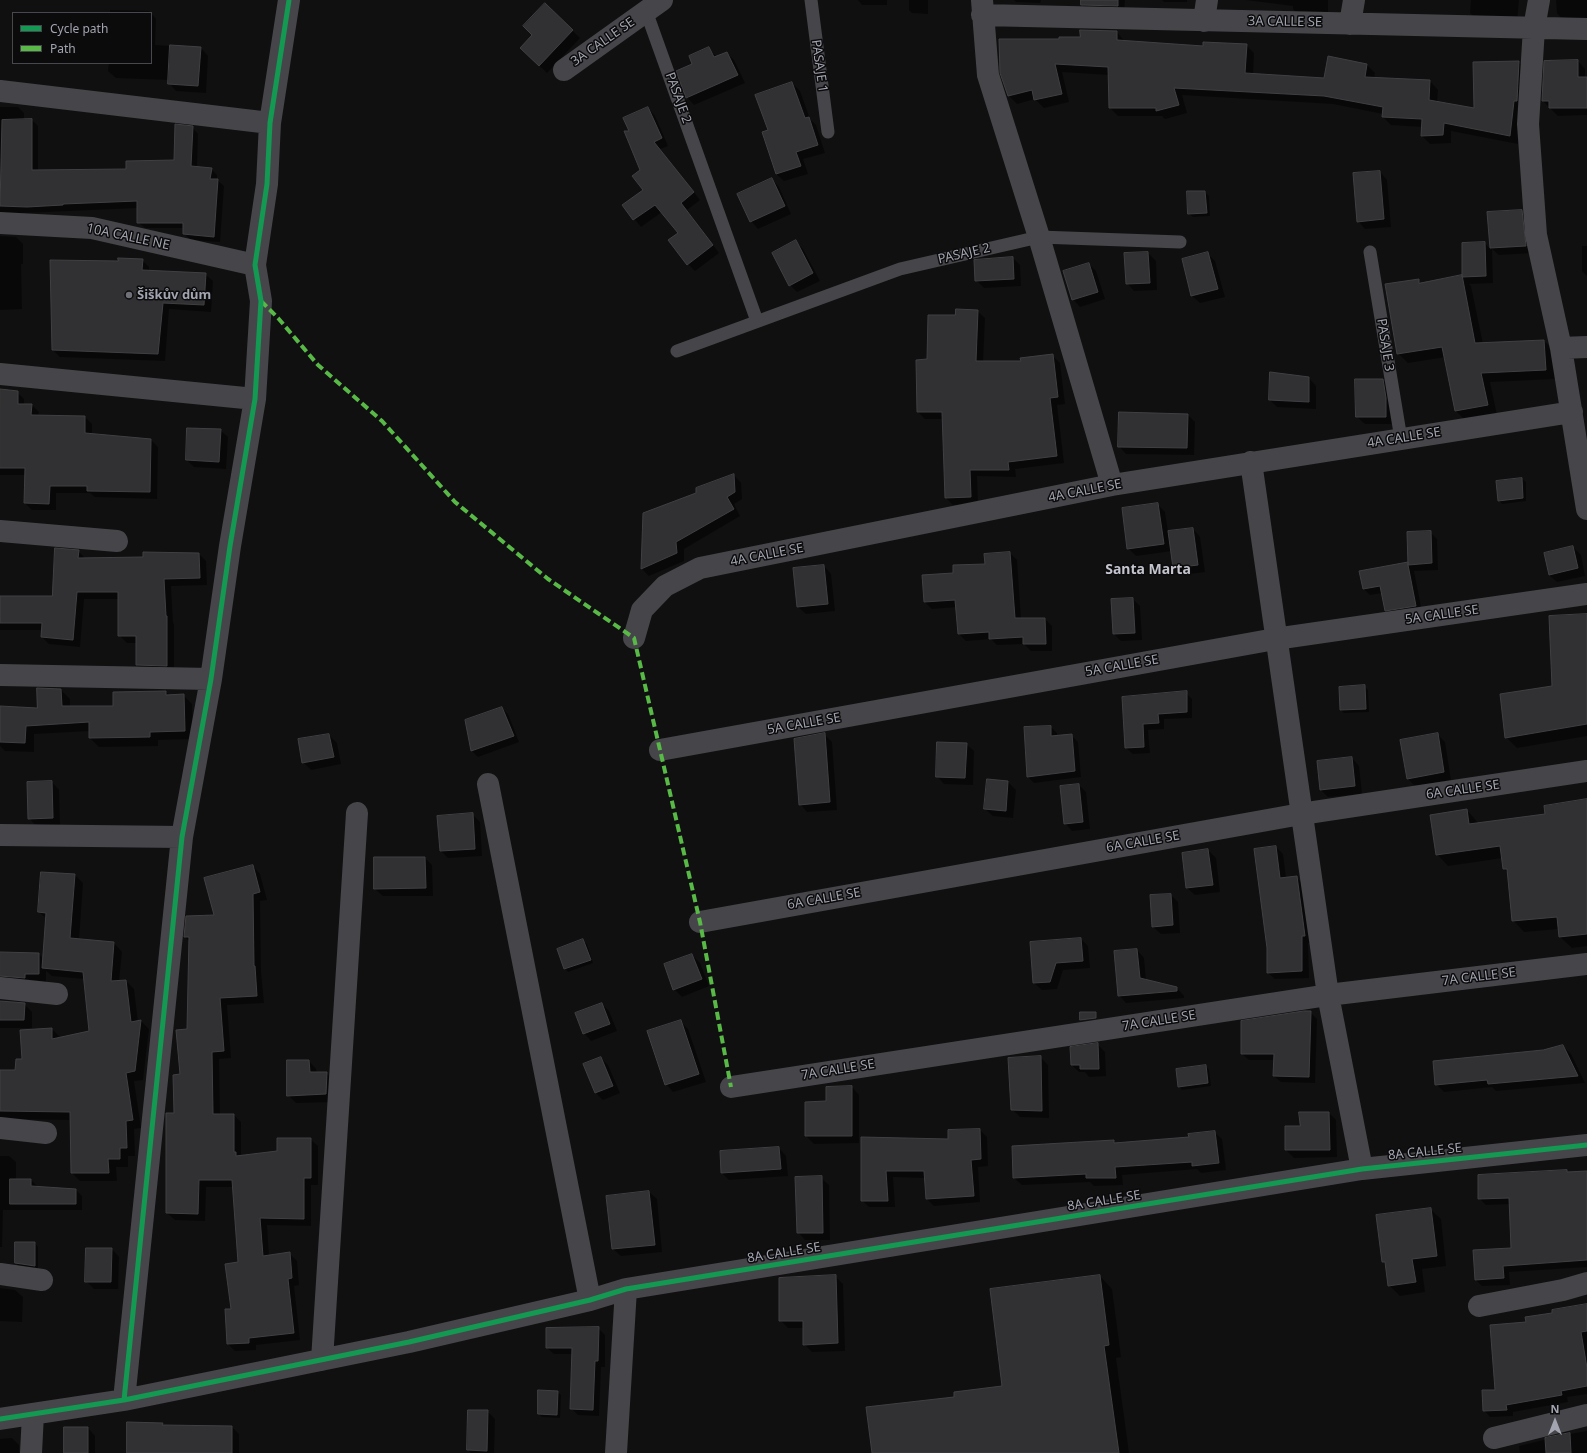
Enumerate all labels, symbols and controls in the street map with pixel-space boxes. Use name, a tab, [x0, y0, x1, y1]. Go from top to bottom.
legend	[12, 12, 152, 64]
street label: 3A CALLE SE	[568, 14, 638, 70]
street label: 3A CALLE SE	[1248, 14, 1322, 30]
text: Cycle path	[50, 20, 108, 37]
street label: PASAJE 1	[808, 39, 830, 93]
text: Path	[50, 40, 76, 57]
street label: PASAJE 2	[662, 70, 694, 126]
street label: 10A CALLE NE	[85, 221, 171, 253]
street label: PASAJE 2	[936, 240, 992, 268]
place label: Šiškův dům	[137, 287, 211, 303]
marker: Šiškův dům	[124, 290, 134, 300]
street label: PASAJE 3	[1373, 318, 1397, 372]
street label: 4A CALLE SE	[1366, 424, 1442, 452]
street label: 4A CALLE SE	[1047, 476, 1123, 506]
street label: 4A CALLE SE	[729, 540, 805, 570]
district label: Santa Marta	[1105, 562, 1191, 578]
street label: 5A CALLE SE	[1404, 602, 1480, 628]
street label: 5A CALLE SE	[1084, 652, 1160, 680]
street label: 5A CALLE SE	[766, 710, 842, 738]
street label: 6A CALLE SE	[1425, 777, 1501, 803]
street label: 6A CALLE SE	[1105, 828, 1181, 856]
street label: 6A CALLE SE	[786, 885, 862, 913]
street label: 7A CALLE SE	[1441, 965, 1517, 989]
street label: 7A CALLE SE	[1121, 1007, 1197, 1035]
street label: 7A CALLE SE	[800, 1056, 876, 1084]
street label: 8A CALLE SE	[1387, 1140, 1463, 1164]
street label: 8A CALLE SE	[1066, 1187, 1142, 1215]
street label: 8A CALLE SE	[746, 1239, 822, 1267]
north arrow	[1535, 1401, 1575, 1441]
text: N	[1551, 1401, 1559, 1416]

